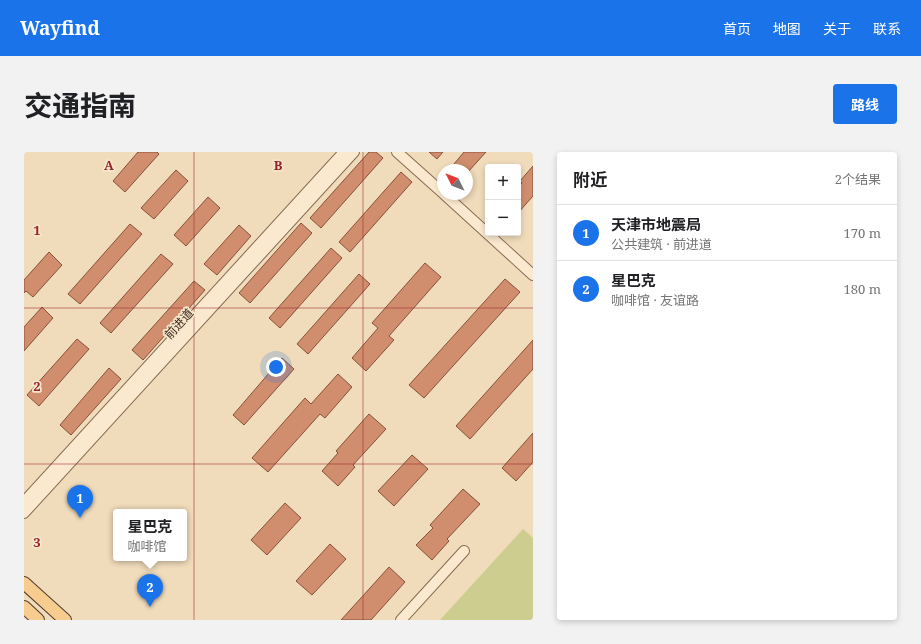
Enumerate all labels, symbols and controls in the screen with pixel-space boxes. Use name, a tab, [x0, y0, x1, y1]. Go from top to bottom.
text: Wayfind	[20, 15, 100, 41]
text: 首页	[723, 19, 751, 38]
text: 地图	[773, 19, 801, 38]
text: 关于	[823, 19, 851, 38]
text: 联系	[873, 19, 901, 38]
button: 路线	[833, 84, 897, 124]
text: 交通指南	[24, 86, 136, 124]
text: A	[104, 156, 114, 174]
text: B	[274, 156, 283, 174]
north arrow	[437, 164, 473, 200]
map controls	[485, 164, 521, 236]
button: +	[485, 164, 521, 200]
text: 附近	[573, 168, 607, 191]
text: 2个结果	[835, 170, 881, 188]
button: −	[485, 200, 521, 236]
text: 天津市地震局	[611, 214, 701, 234]
text: 1	[33, 221, 41, 239]
text: 1	[582, 224, 590, 242]
text: 170 m	[844, 224, 881, 242]
text: 公共建筑 · 前进道	[611, 235, 712, 253]
text: 星巴克	[611, 270, 656, 290]
text: 2	[582, 280, 590, 298]
text: 180 m	[844, 280, 881, 298]
text: 咖啡馆 · 友谊路	[611, 291, 699, 309]
street label: 前进道	[160, 305, 197, 343]
your location	[266, 357, 286, 377]
text: 2	[33, 377, 41, 395]
pin: 1	[67, 485, 93, 518]
popup	[113, 509, 187, 561]
text: 星巴克	[127, 516, 173, 536]
text: 3	[33, 533, 41, 551]
text: 咖啡馆	[127, 537, 167, 555]
pin: 2	[137, 574, 163, 607]

